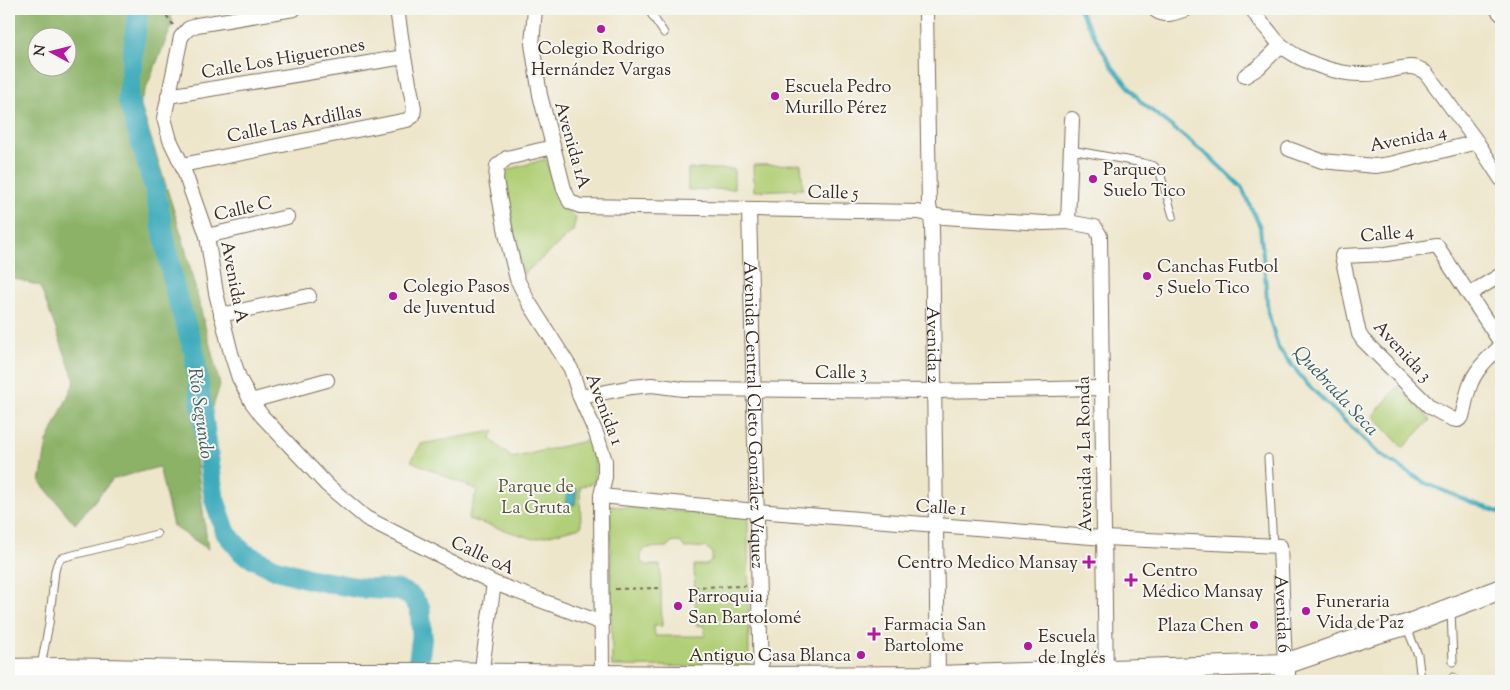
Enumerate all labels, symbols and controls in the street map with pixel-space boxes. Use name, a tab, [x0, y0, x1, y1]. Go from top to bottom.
marker: Colegio Rodrigo Hernández Vargas	[595, 23, 607, 35]
north arrow	[28, 28, 78, 78]
street label: Calle Los Higuerones	[200, 33, 367, 87]
place label: Colegio Rodrigo Hernández Vargas	[531, 37, 671, 84]
text: N	[30, 44, 52, 57]
place label: Escuela Pedro Murillo Pérez	[785, 75, 891, 122]
marker: Escuela Pedro Murillo Pérez	[769, 90, 781, 102]
street label: Calle Las Ardillas	[225, 99, 364, 151]
street label: Avenida 1A	[546, 99, 596, 193]
street label: Avenida 4	[1368, 120, 1449, 160]
place label: Parqueo Suelo Tico	[1103, 158, 1186, 205]
marker: Parqueo Suelo Tico	[1087, 173, 1099, 185]
street label: Calle 5	[807, 181, 859, 207]
street label: Calle C	[212, 191, 275, 229]
street label: Calle 4	[1359, 219, 1415, 251]
street label: Avenida A	[212, 239, 254, 326]
place label: Canchas Futbol 5 Suelo Tico	[1156, 255, 1279, 302]
street label: Avenida Central Cleto González Víquez	[735, 261, 769, 569]
marker: Canchas Futbol 5 Suelo Tico	[1141, 270, 1153, 282]
place label: Colegio Pasos de Juventud	[403, 275, 510, 322]
marker: Colegio Pasos de Juventud	[387, 290, 399, 302]
street label: Avenida 2	[918, 306, 945, 384]
street label: Avenida 3	[1366, 316, 1437, 389]
water label: Quebrada Seca	[1286, 341, 1384, 443]
street label: Calle 3	[815, 361, 867, 387]
water label: Río Segundo	[180, 366, 219, 461]
street label: Avenida 1	[578, 370, 629, 449]
street label: Avenida 4 La Ronda	[1072, 376, 1100, 532]
park label: Parque de La Gruta	[498, 475, 574, 522]
street label: Calle 1	[915, 494, 967, 524]
street label: Calle 0A	[446, 531, 519, 583]
place label: Centro Medico Mansay	[897, 551, 1078, 577]
marker: Centro Medico Mansay	[1082, 555, 1096, 569]
place label: Centro Médico Mansay	[1142, 559, 1263, 606]
marker: Centro Médico Mansay	[1124, 573, 1138, 587]
street label: Avenida 6	[1266, 575, 1296, 654]
place label: Parroquia San Bartolomé	[688, 585, 801, 632]
place label: Funeraria Vida de Paz	[1316, 590, 1404, 637]
marker: Parroquia San Bartolomé	[672, 600, 684, 612]
marker: Funeraria Vida de Paz	[1300, 605, 1312, 617]
place label: Farmacia San Bartolome	[884, 613, 987, 660]
place label: Plaza Chen	[1158, 614, 1244, 640]
marker: Plaza Chen	[1248, 619, 1260, 631]
place label: Escuela de Inglés	[1038, 625, 1106, 672]
marker: Farmacia San Bartolome	[868, 628, 880, 640]
marker: Escuela de Inglés	[1022, 640, 1034, 652]
place label: Antiguo Casa Blanca	[689, 644, 851, 670]
marker: Antiguo Casa Blanca	[855, 649, 867, 661]

